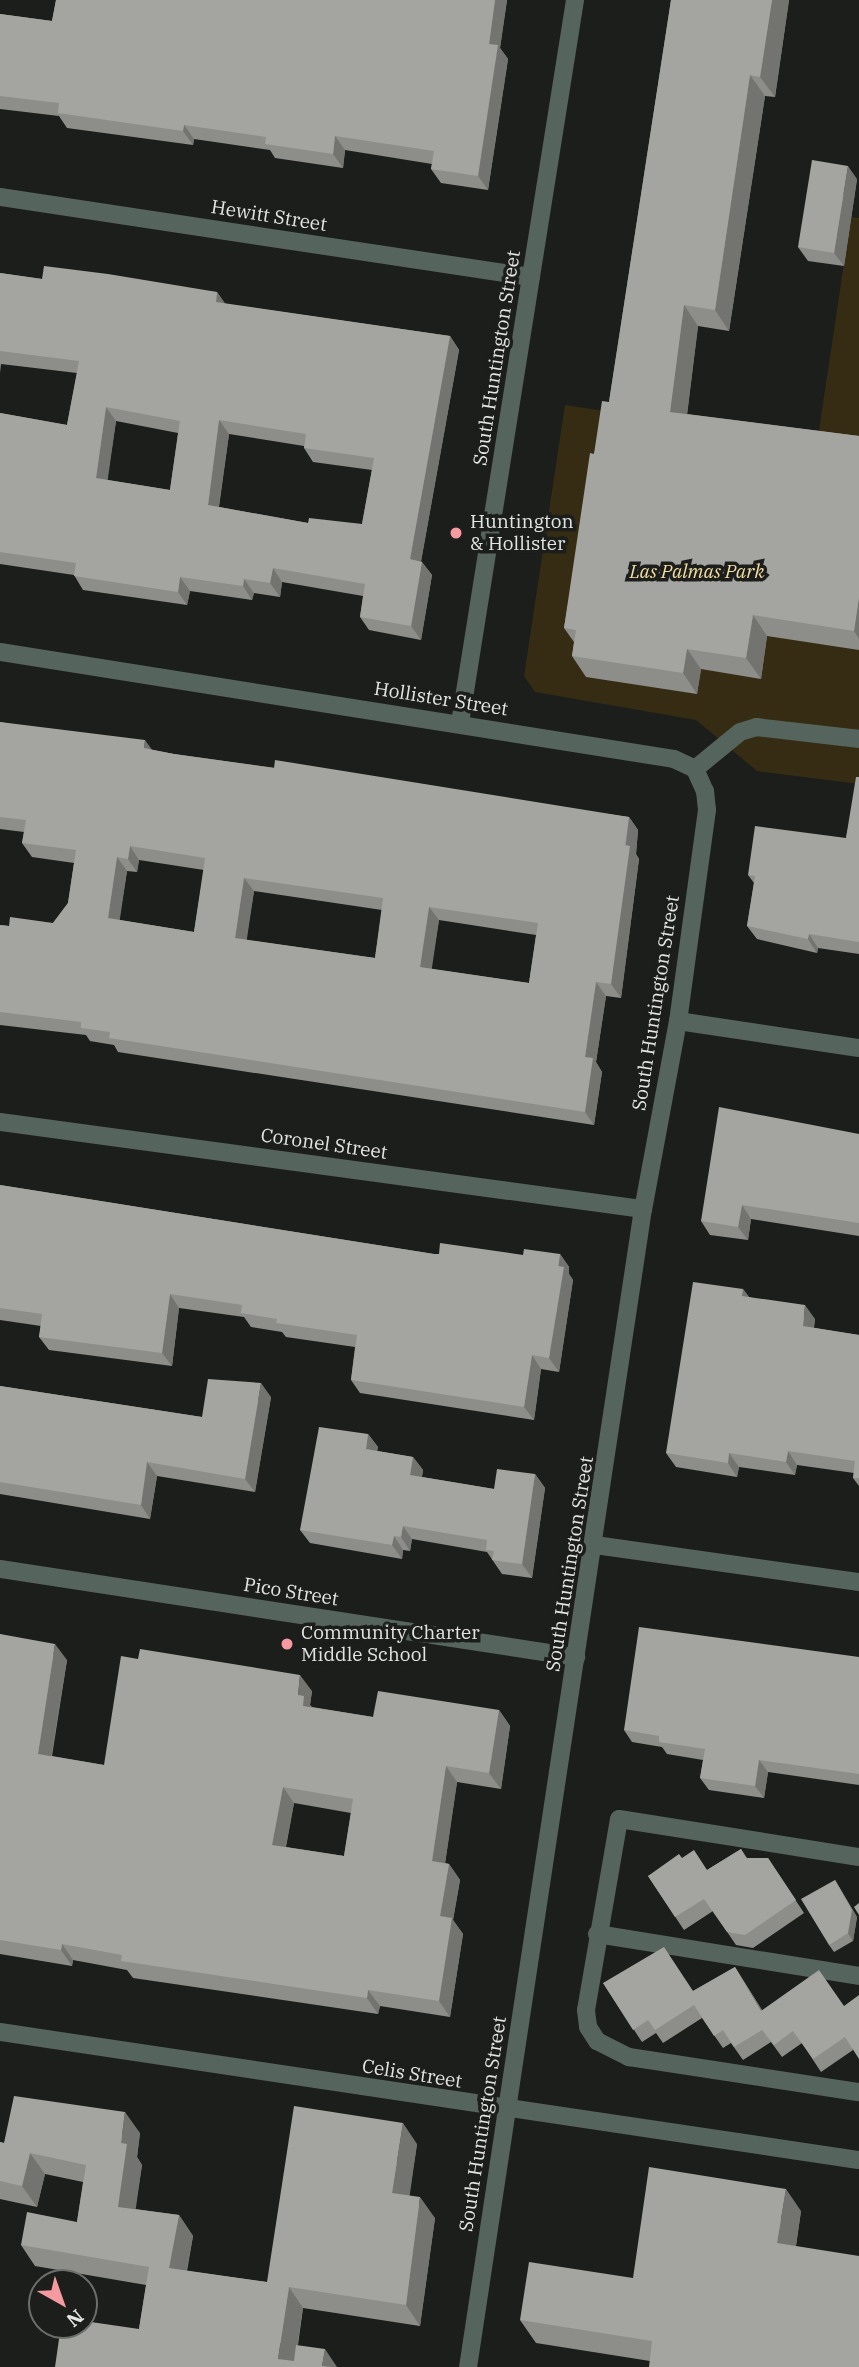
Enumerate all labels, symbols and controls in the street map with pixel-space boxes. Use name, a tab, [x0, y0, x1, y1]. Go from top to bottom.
street label: Hewitt Street	[209, 196, 329, 236]
street label: South Huntington Street	[469, 249, 525, 467]
place label: Huntington & Hollister	[470, 511, 574, 555]
marker: Huntington & Hollister	[448, 525, 464, 541]
park label: Las Palmas Park	[629, 561, 765, 583]
street label: Hollister Street	[372, 677, 510, 721]
street label: South Huntington Street	[628, 894, 684, 1112]
street label: Coronel Street	[259, 1124, 389, 1164]
street label: South Huntington Street	[542, 1455, 598, 1673]
street label: Pico Street	[242, 1573, 340, 1611]
place label: Community Charter Middle School	[301, 1622, 480, 1666]
marker: Community Charter Middle School	[279, 1636, 295, 1652]
street label: South Huntington Street	[455, 2015, 511, 2233]
street label: Celis Street	[360, 2055, 464, 2093]
north arrow	[28, 2269, 98, 2339]
text: N	[62, 2305, 89, 2333]

